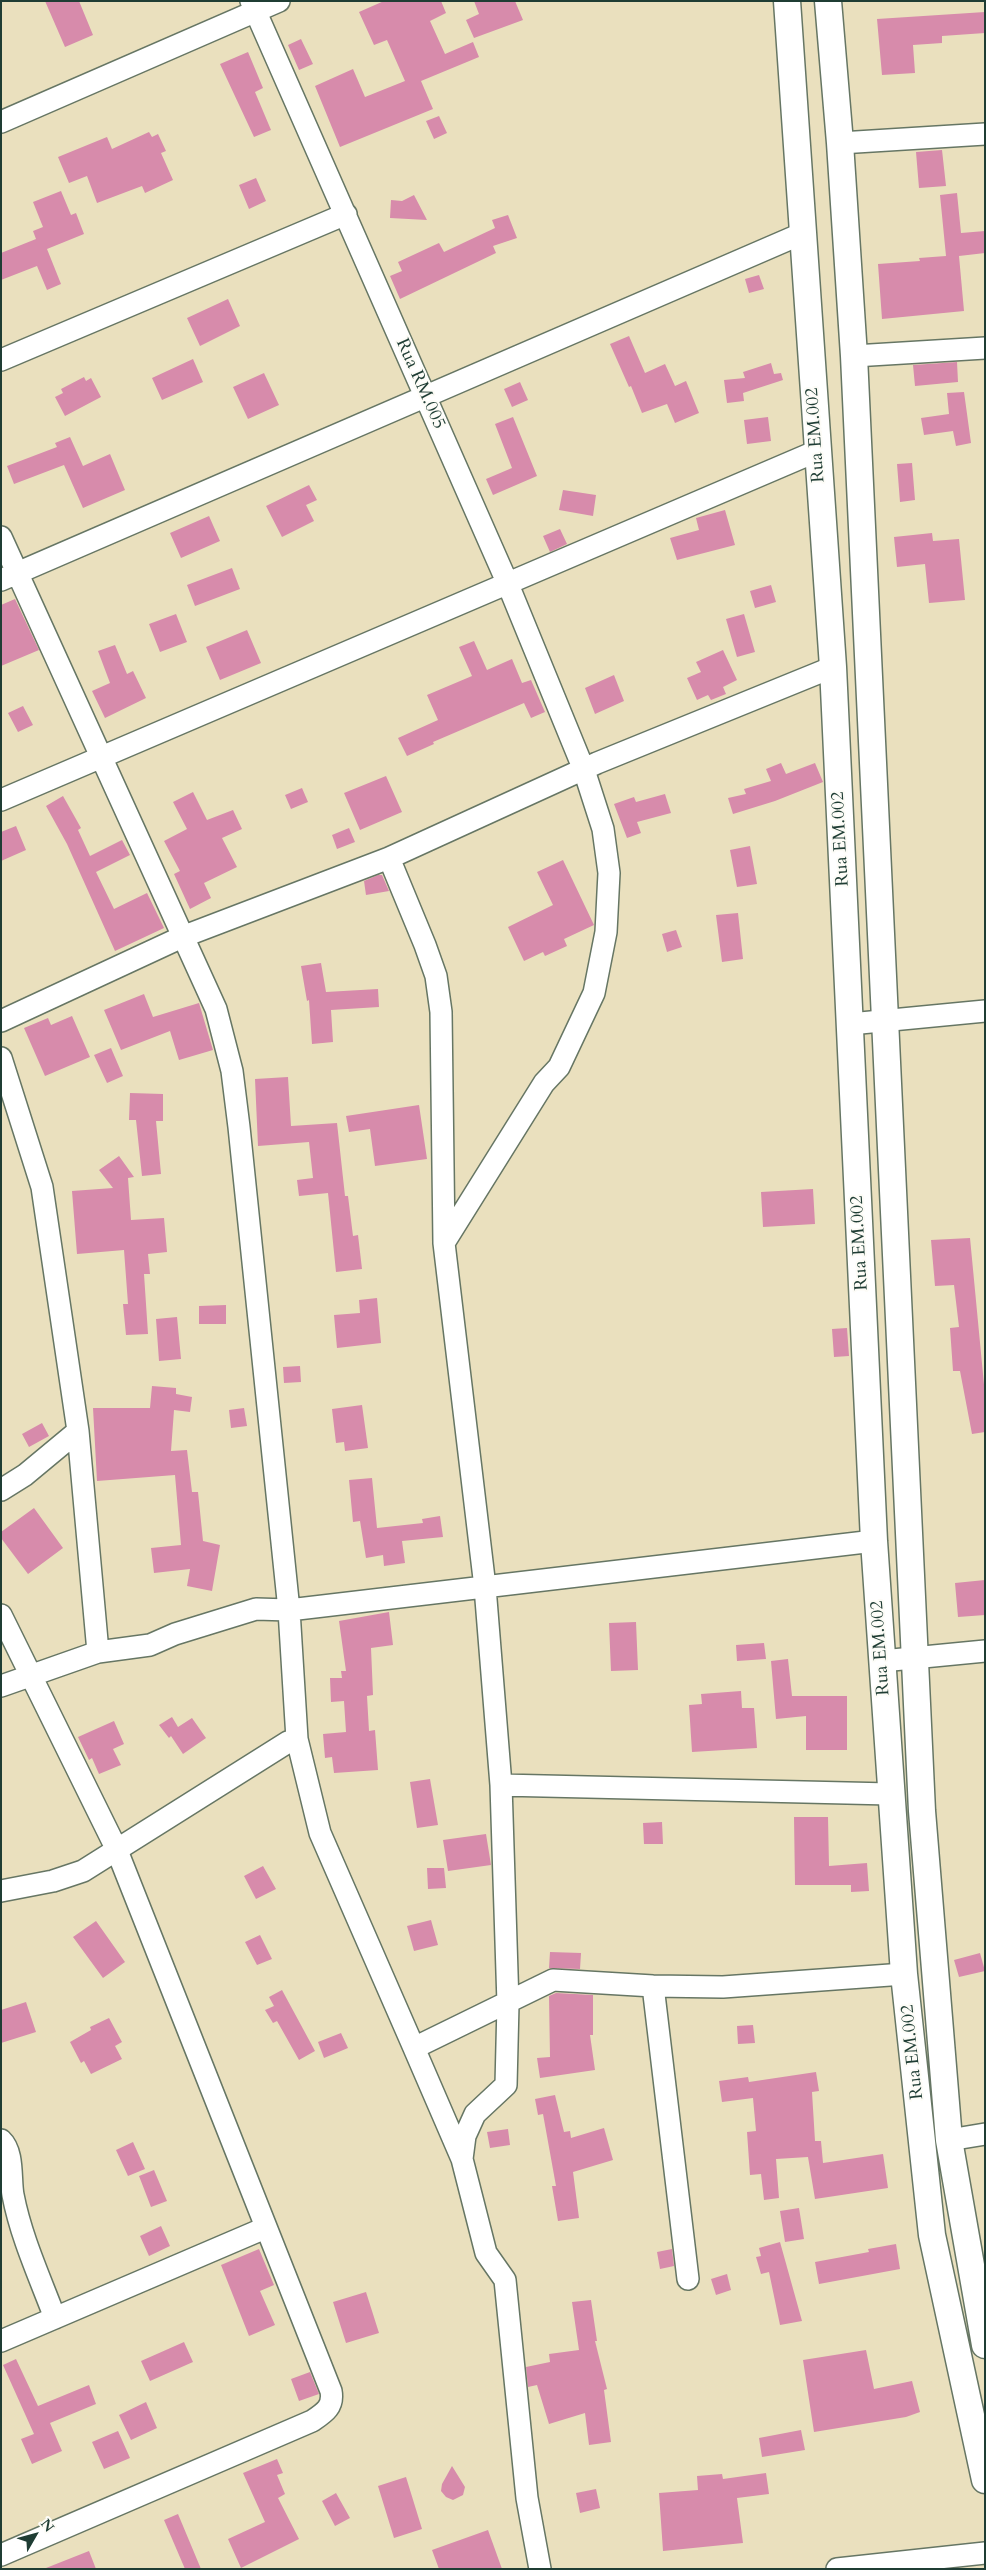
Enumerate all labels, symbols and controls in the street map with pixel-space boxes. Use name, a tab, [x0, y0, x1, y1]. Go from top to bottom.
street label: Rua RM.005	[390, 335, 450, 433]
street label: Rua EM.002	[802, 387, 830, 483]
street label: Rua EM.002	[828, 791, 854, 887]
street label: Rua EM.002	[847, 1195, 873, 1291]
street label: Rua EM.002	[867, 1600, 895, 1696]
street label: Rua EM.002	[897, 2004, 929, 2100]
north arrow	[10, 2510, 60, 2560]
text: N	[36, 2515, 58, 2536]

